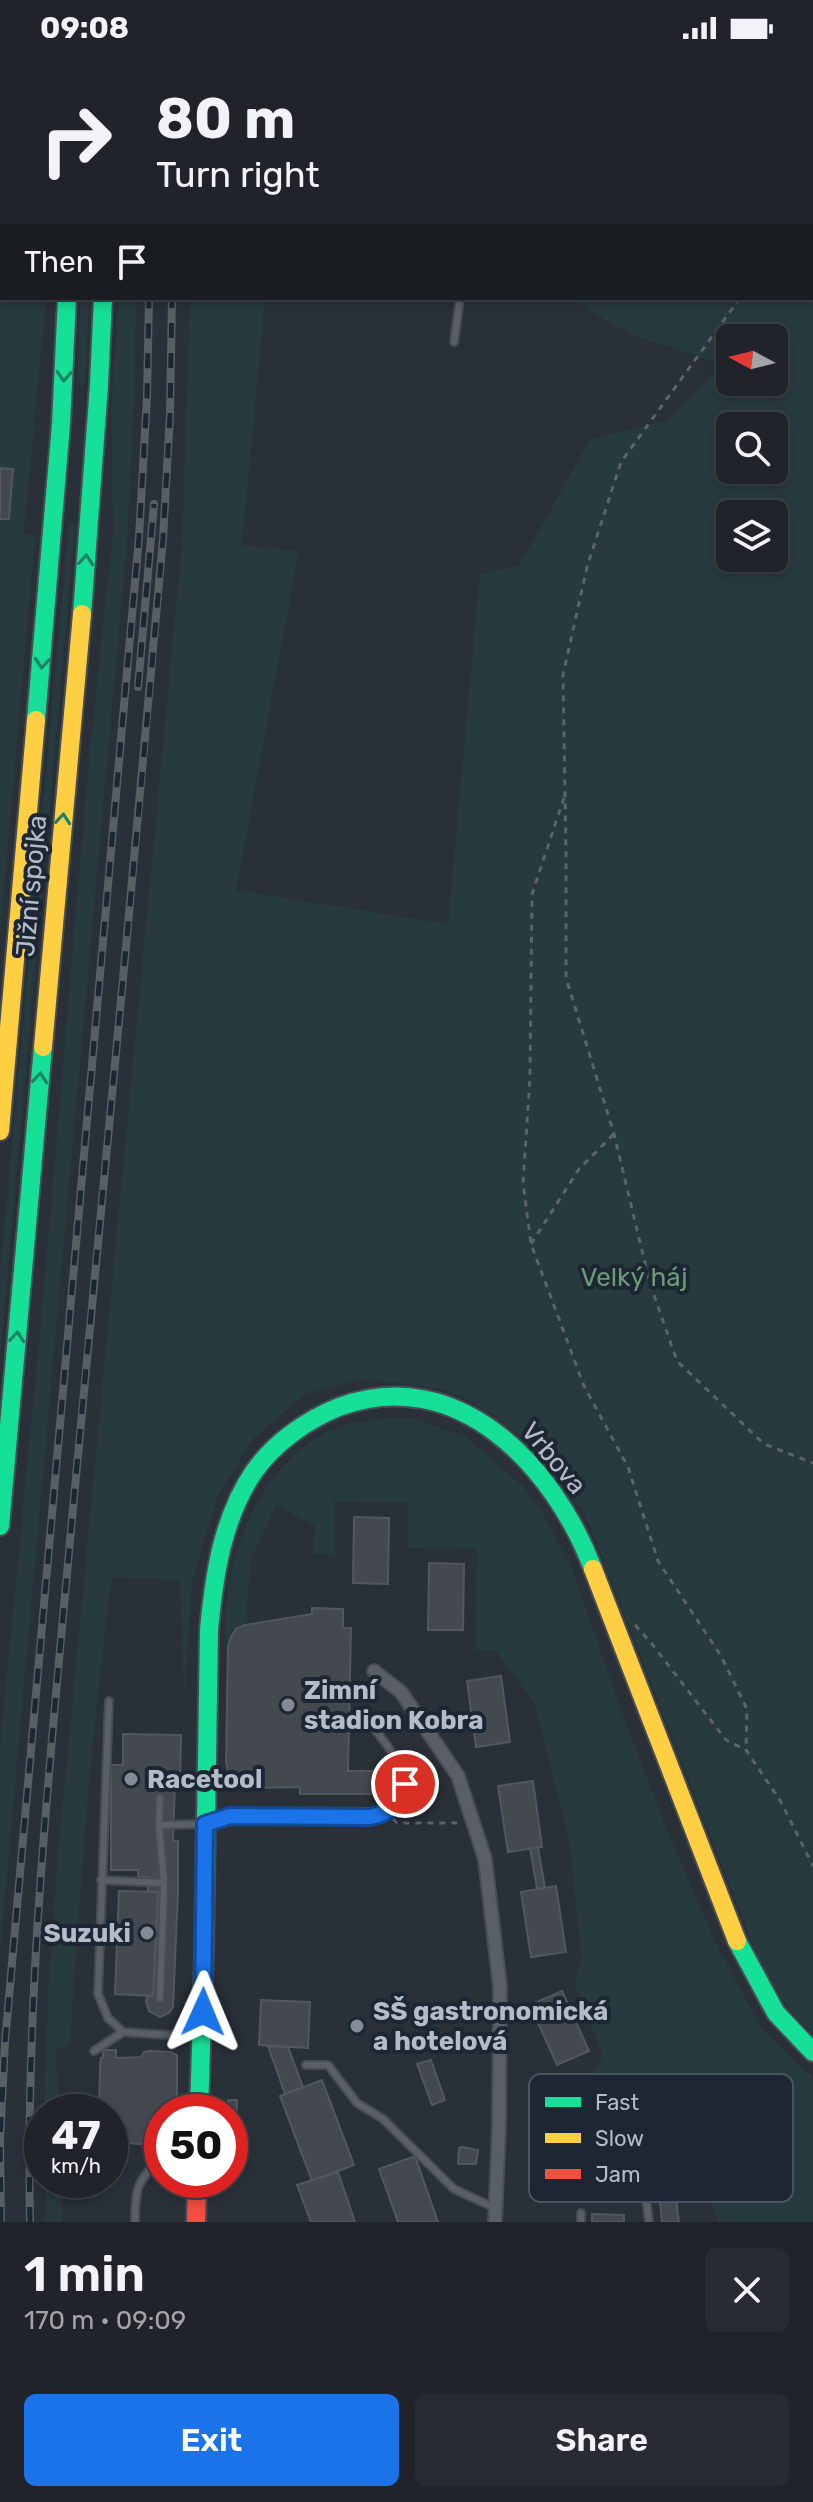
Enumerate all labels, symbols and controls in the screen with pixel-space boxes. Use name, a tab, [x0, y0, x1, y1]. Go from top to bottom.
text: 09:08	[40, 10, 129, 46]
text: 80 m	[156, 86, 295, 152]
icon: right	[24, 88, 128, 192]
text: Turn right	[156, 153, 320, 196]
icon: arrive	[110, 240, 154, 284]
text: Then	[24, 244, 94, 280]
north arrow	[716, 324, 788, 396]
map controls	[716, 324, 788, 572]
one-way arrow	[56, 370, 73, 383]
button: search	[716, 412, 788, 484]
button: layers	[716, 500, 788, 572]
one-way arrow	[77, 553, 94, 566]
one-way arrow	[33, 657, 50, 670]
one-way arrow	[55, 812, 72, 825]
street label: Jižní spojka	[10, 814, 53, 958]
one-way arrow	[31, 1071, 48, 1084]
park label: Velký háj	[580, 1262, 688, 1293]
one-way arrow	[8, 1330, 25, 1343]
street label: Vrbova	[515, 1416, 593, 1500]
place label: Zimní stadion Kobra	[304, 1675, 483, 1736]
marker: Zimní stadion Kobra	[279, 1696, 297, 1714]
pin	[371, 1750, 439, 1818]
icon: arrive	[383, 1762, 427, 1806]
place label: Racetool	[147, 1764, 262, 1795]
marker: Racetool	[122, 1770, 140, 1788]
place label: Suzuki	[43, 1918, 131, 1949]
marker: Suzuki	[138, 1924, 156, 1942]
position arrow	[161, 1970, 245, 2054]
place label: SŠ gastronomická a hotelová	[373, 1996, 608, 2057]
marker: SŠ gastronomická a hotelová	[348, 2017, 366, 2035]
legend	[529, 2074, 793, 2202]
text: Fast	[595, 2089, 640, 2116]
speed limit sign: 50	[144, 2094, 248, 2198]
text: 47	[51, 2112, 101, 2159]
text: Slow	[595, 2125, 644, 2152]
text: km/h	[51, 2154, 101, 2178]
text: Jam	[595, 2161, 641, 2188]
text: 1 min	[24, 2246, 145, 2303]
button: close	[705, 2248, 789, 2332]
text: 170 m · 09:09	[24, 2305, 186, 2336]
button: Exit	[24, 2394, 399, 2486]
button: Share	[415, 2394, 789, 2486]

